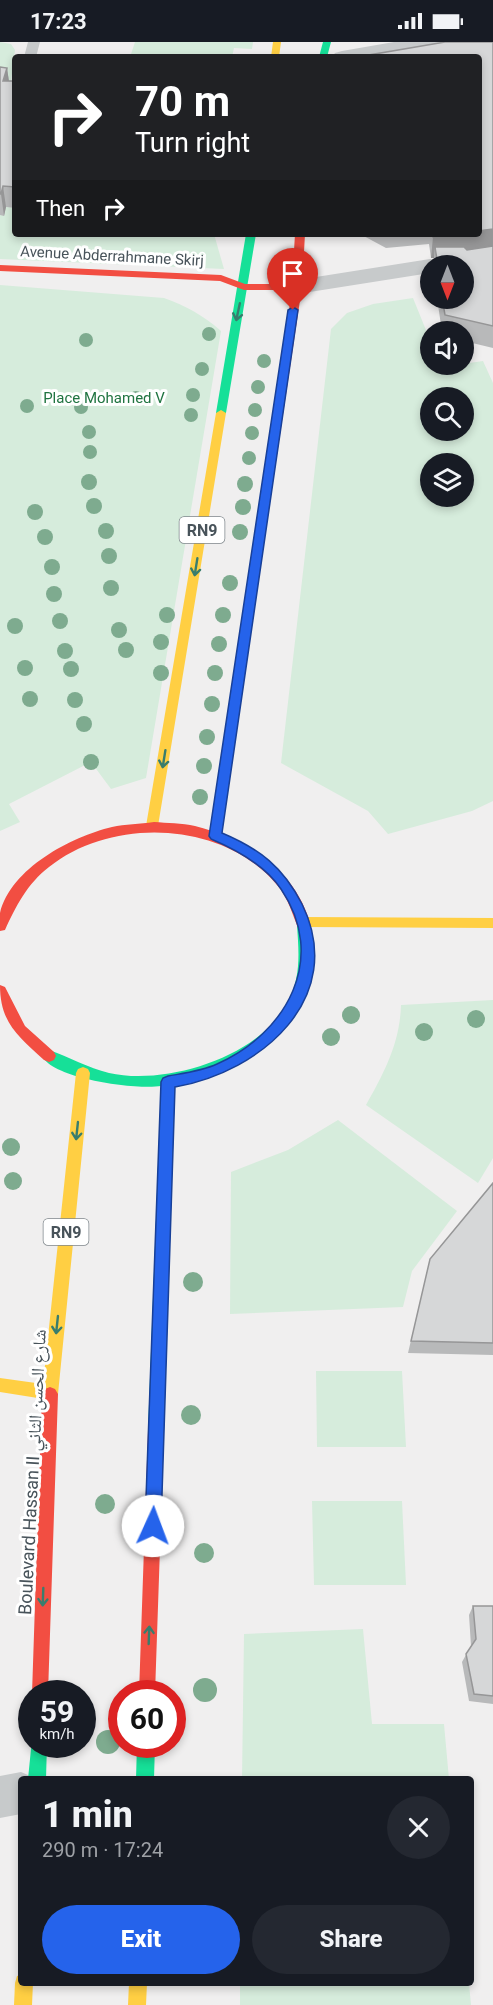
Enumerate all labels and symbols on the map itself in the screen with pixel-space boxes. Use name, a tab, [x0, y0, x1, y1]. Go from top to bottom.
street label: Avenue Abderrahmane Skirj	[20, 242, 204, 270]
pin	[267, 248, 318, 310]
north arrow	[420, 255, 474, 309]
one-way arrow	[232, 302, 243, 322]
park label: Place Mohamed V	[43, 389, 165, 407]
road number: RN9	[180, 517, 224, 543]
one-way arrow	[190, 556, 201, 576]
one-way arrow	[158, 749, 169, 768]
one-way arrow	[71, 1120, 82, 1140]
road number: RN9	[44, 1219, 88, 1245]
one-way arrow	[51, 1314, 62, 1334]
street label: Boulevard Hassan II شارع الحسن الثاني	[14, 1329, 55, 1616]
position arrow	[121, 1494, 185, 1558]
one-way arrow	[38, 1587, 49, 1607]
one-way arrow	[144, 1626, 155, 1646]
speed limit sign: 60	[108, 1680, 186, 1758]

